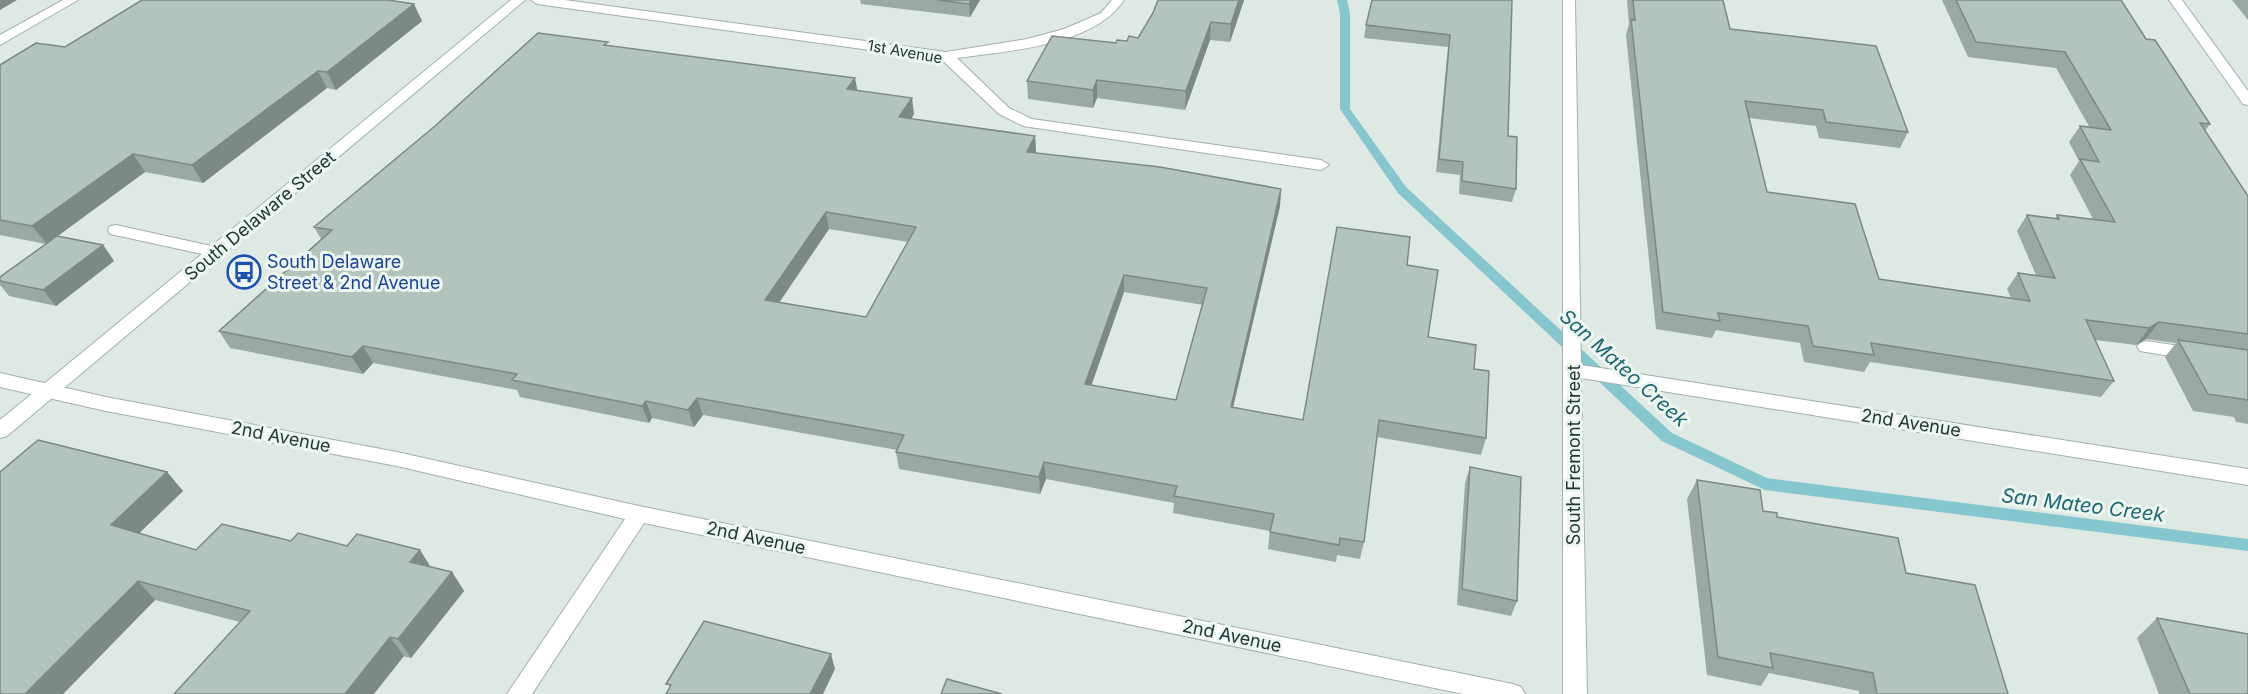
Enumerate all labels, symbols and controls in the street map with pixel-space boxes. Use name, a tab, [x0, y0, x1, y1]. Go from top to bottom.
street label: 1st Avenue	[866, 36, 944, 67]
street label: South Delaware Street	[180, 146, 339, 285]
place label: South Delaware Street & 2nd Avenue	[267, 251, 440, 293]
bus stop icon: South Delaware Street & 2nd Avenue	[226, 254, 262, 290]
water label: San Mateo Creek	[1555, 304, 1694, 433]
street label: South Fremont Street	[1563, 365, 1584, 545]
street label: 2nd Avenue	[1860, 404, 1963, 441]
street label: 2nd Avenue	[230, 417, 333, 456]
water label: San Mateo Creek	[2000, 483, 2167, 527]
street label: 2nd Avenue	[705, 517, 808, 558]
street label: 2nd Avenue	[1181, 615, 1284, 656]

